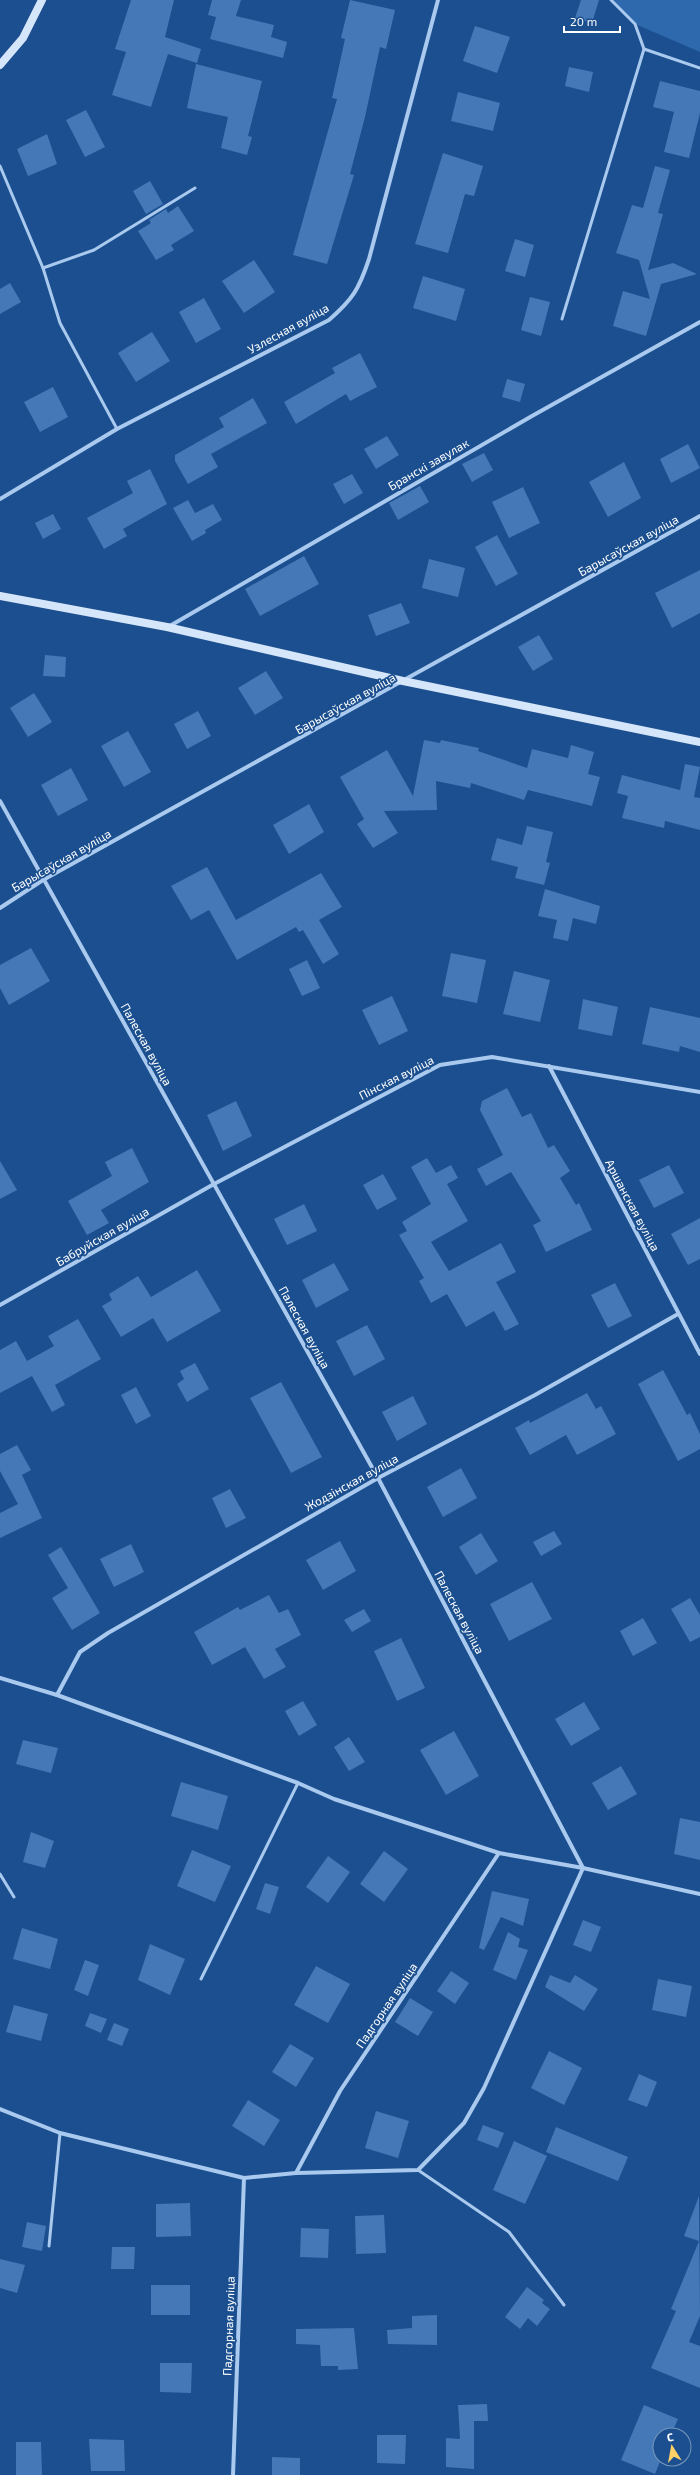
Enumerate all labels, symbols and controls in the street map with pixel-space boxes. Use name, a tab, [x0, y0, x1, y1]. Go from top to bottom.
scale bar	[564, 8, 620, 34]
text: 20 m	[570, 14, 597, 28]
street label: Узлесная вуліца	[245, 300, 331, 357]
street label: Бранскі завулак	[385, 435, 472, 494]
street label: Барысаўская вуліца	[575, 512, 681, 579]
street label: Барысаўская вуліца	[292, 670, 398, 737]
street label: Барысаўская вуліца	[9, 826, 114, 895]
street label: Палеская вуліца	[118, 1000, 175, 1088]
street label: Пінская вуліца	[356, 1052, 436, 1103]
street label: Аршанская вуліца	[602, 1157, 663, 1254]
street label: Бабруйская вуліца	[53, 1204, 152, 1269]
street label: Палеская вуліца	[276, 1283, 333, 1371]
street label: Жодзінская вуліца	[302, 1450, 401, 1514]
street label: Палеская вуліца	[431, 1568, 488, 1656]
street label: Падгорная вуліца	[352, 1960, 421, 2051]
street label: Падгорная вуліца	[219, 2276, 238, 2376]
north arrow	[652, 2427, 692, 2467]
text: С	[666, 2430, 675, 2444]

